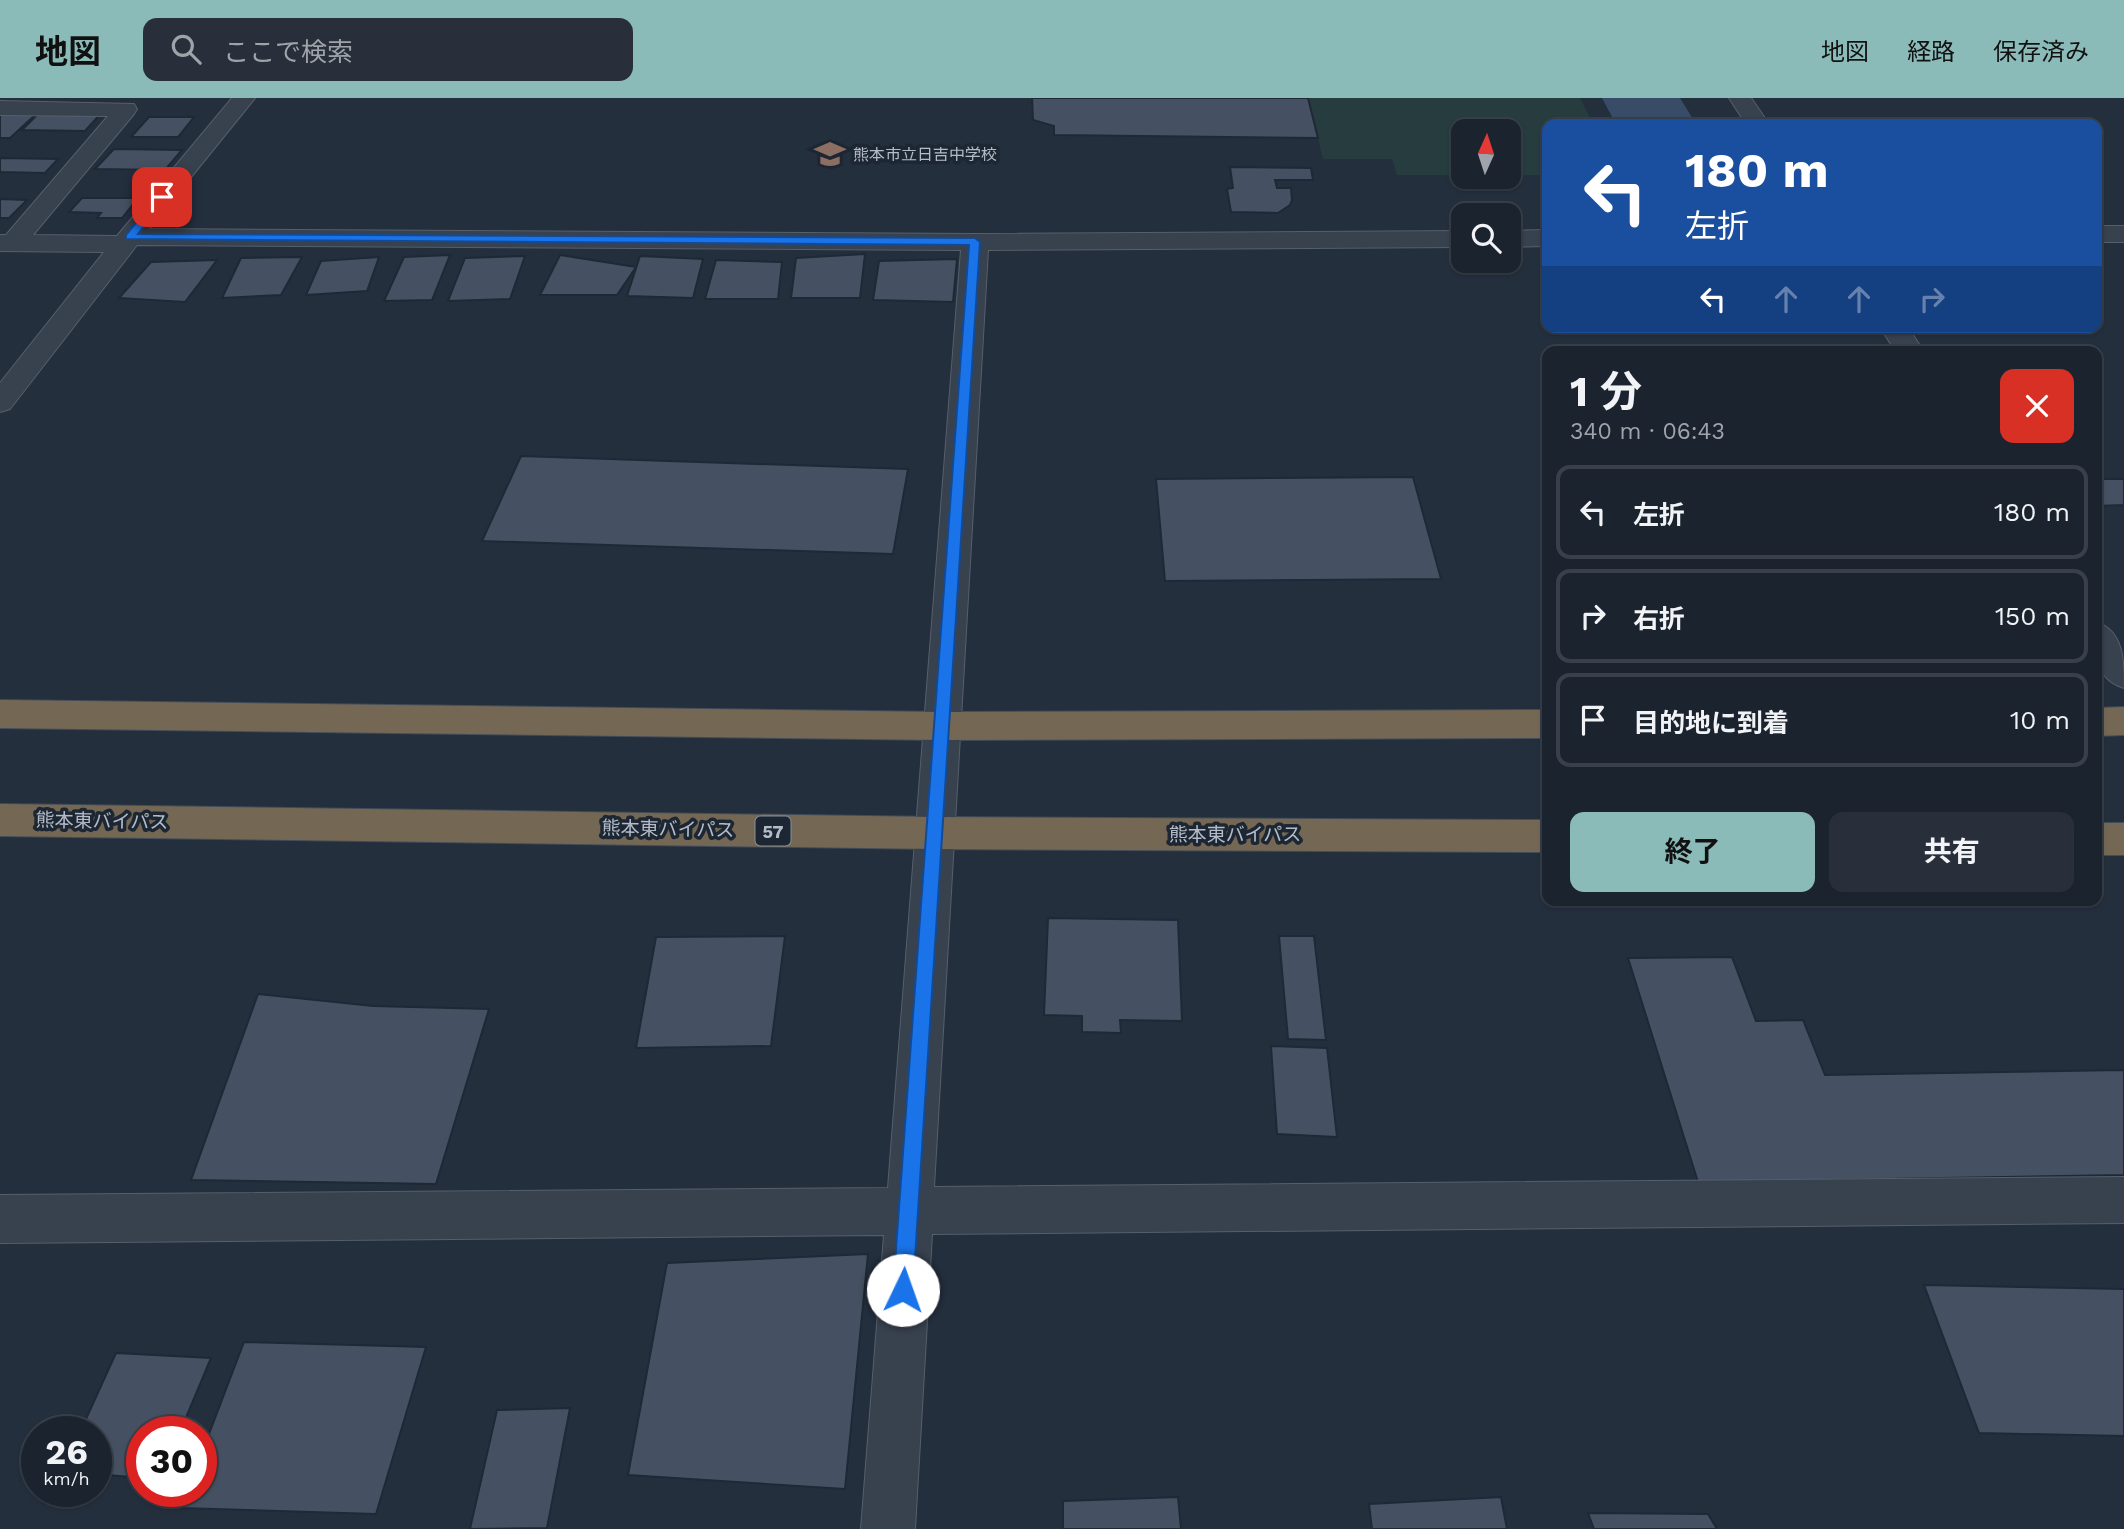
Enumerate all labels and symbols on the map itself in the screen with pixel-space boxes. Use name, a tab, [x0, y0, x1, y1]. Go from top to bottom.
north arrow	[1451, 119, 1521, 189]
school or university icon: 熊本市立日吉中学校	[813, 137, 847, 171]
place label: 熊本市立日吉中学校	[853, 145, 997, 164]
pin	[132, 167, 192, 227]
street label: 熊本東バイパス	[35, 808, 169, 834]
street label: 熊本東バイパス	[601, 816, 735, 842]
road number: 57	[756, 816, 790, 846]
street label: 熊本東バイパス	[1169, 823, 1301, 846]
position arrow	[866, 1253, 940, 1327]
speed limit sign: 30	[126, 1416, 217, 1507]

